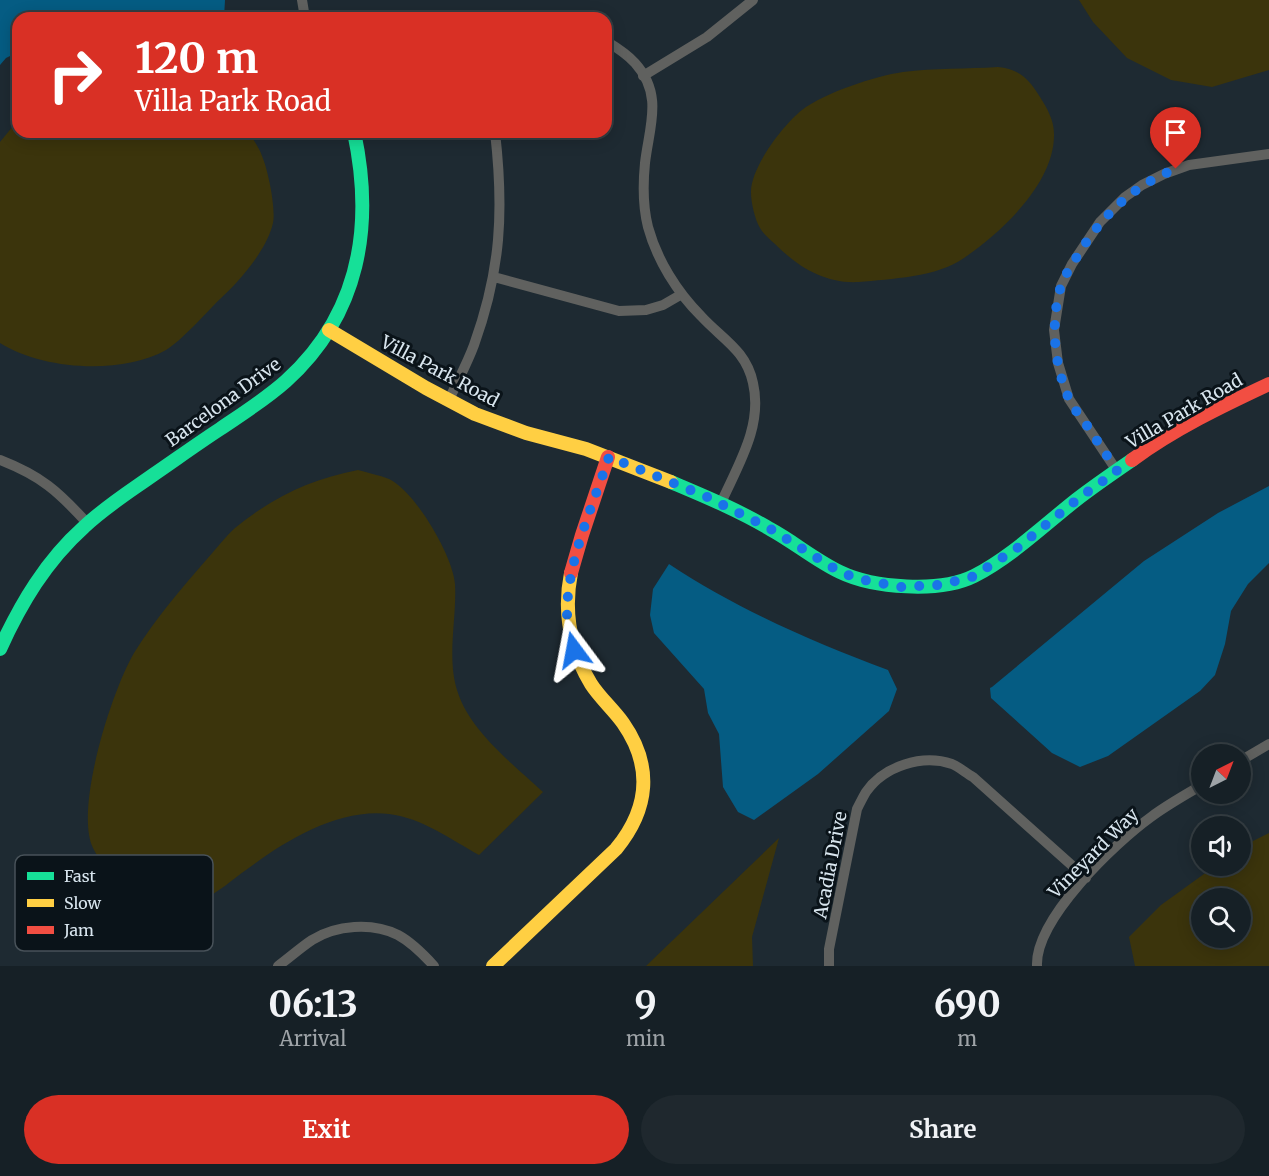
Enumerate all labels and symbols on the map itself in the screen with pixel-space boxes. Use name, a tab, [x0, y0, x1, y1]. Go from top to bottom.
pin	[1150, 107, 1201, 169]
street label: Villa Park Road	[376, 330, 503, 412]
street label: Barcelona Drive	[161, 353, 285, 451]
street label: Villa Park Road	[1121, 368, 1246, 454]
position arrow	[542, 618, 606, 682]
north arrow	[1191, 744, 1251, 804]
street label: Vineyard Way	[1042, 803, 1143, 904]
street label: Acadia Drive	[808, 809, 852, 922]
legend	[15, 855, 213, 951]
text: Fast	[64, 866, 97, 886]
text: Slow	[64, 893, 102, 913]
text: Jam	[63, 920, 94, 940]

